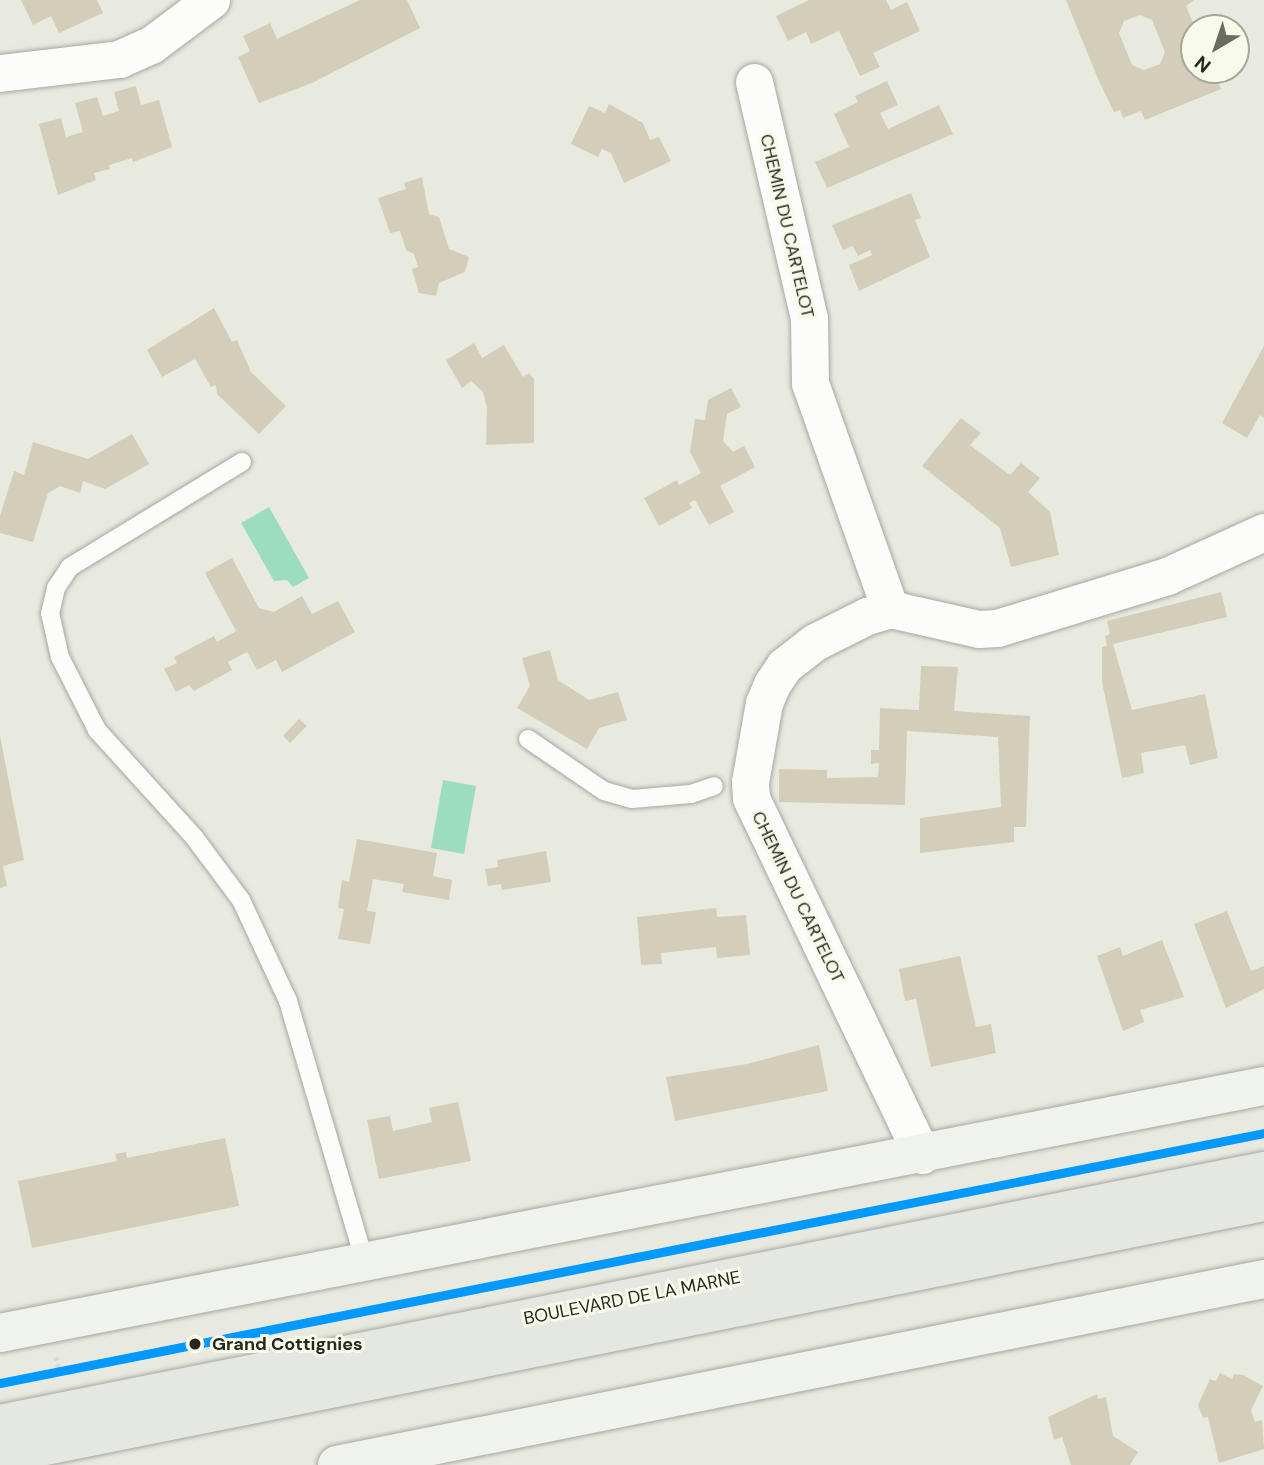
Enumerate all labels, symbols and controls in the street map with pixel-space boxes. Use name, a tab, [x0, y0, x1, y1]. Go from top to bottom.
north arrow	[1180, 14, 1250, 84]
text: N	[1189, 50, 1216, 78]
street label: CHEMIN DU CARTELOT	[755, 132, 819, 320]
street label: CHEMIN DU CARTELOT	[747, 808, 849, 986]
street label: BOULEVARD DE LA MARNE	[522, 1266, 742, 1330]
marker: Grand Cottignies	[184, 1333, 206, 1355]
place label: Grand Cottignies	[212, 1333, 363, 1355]

